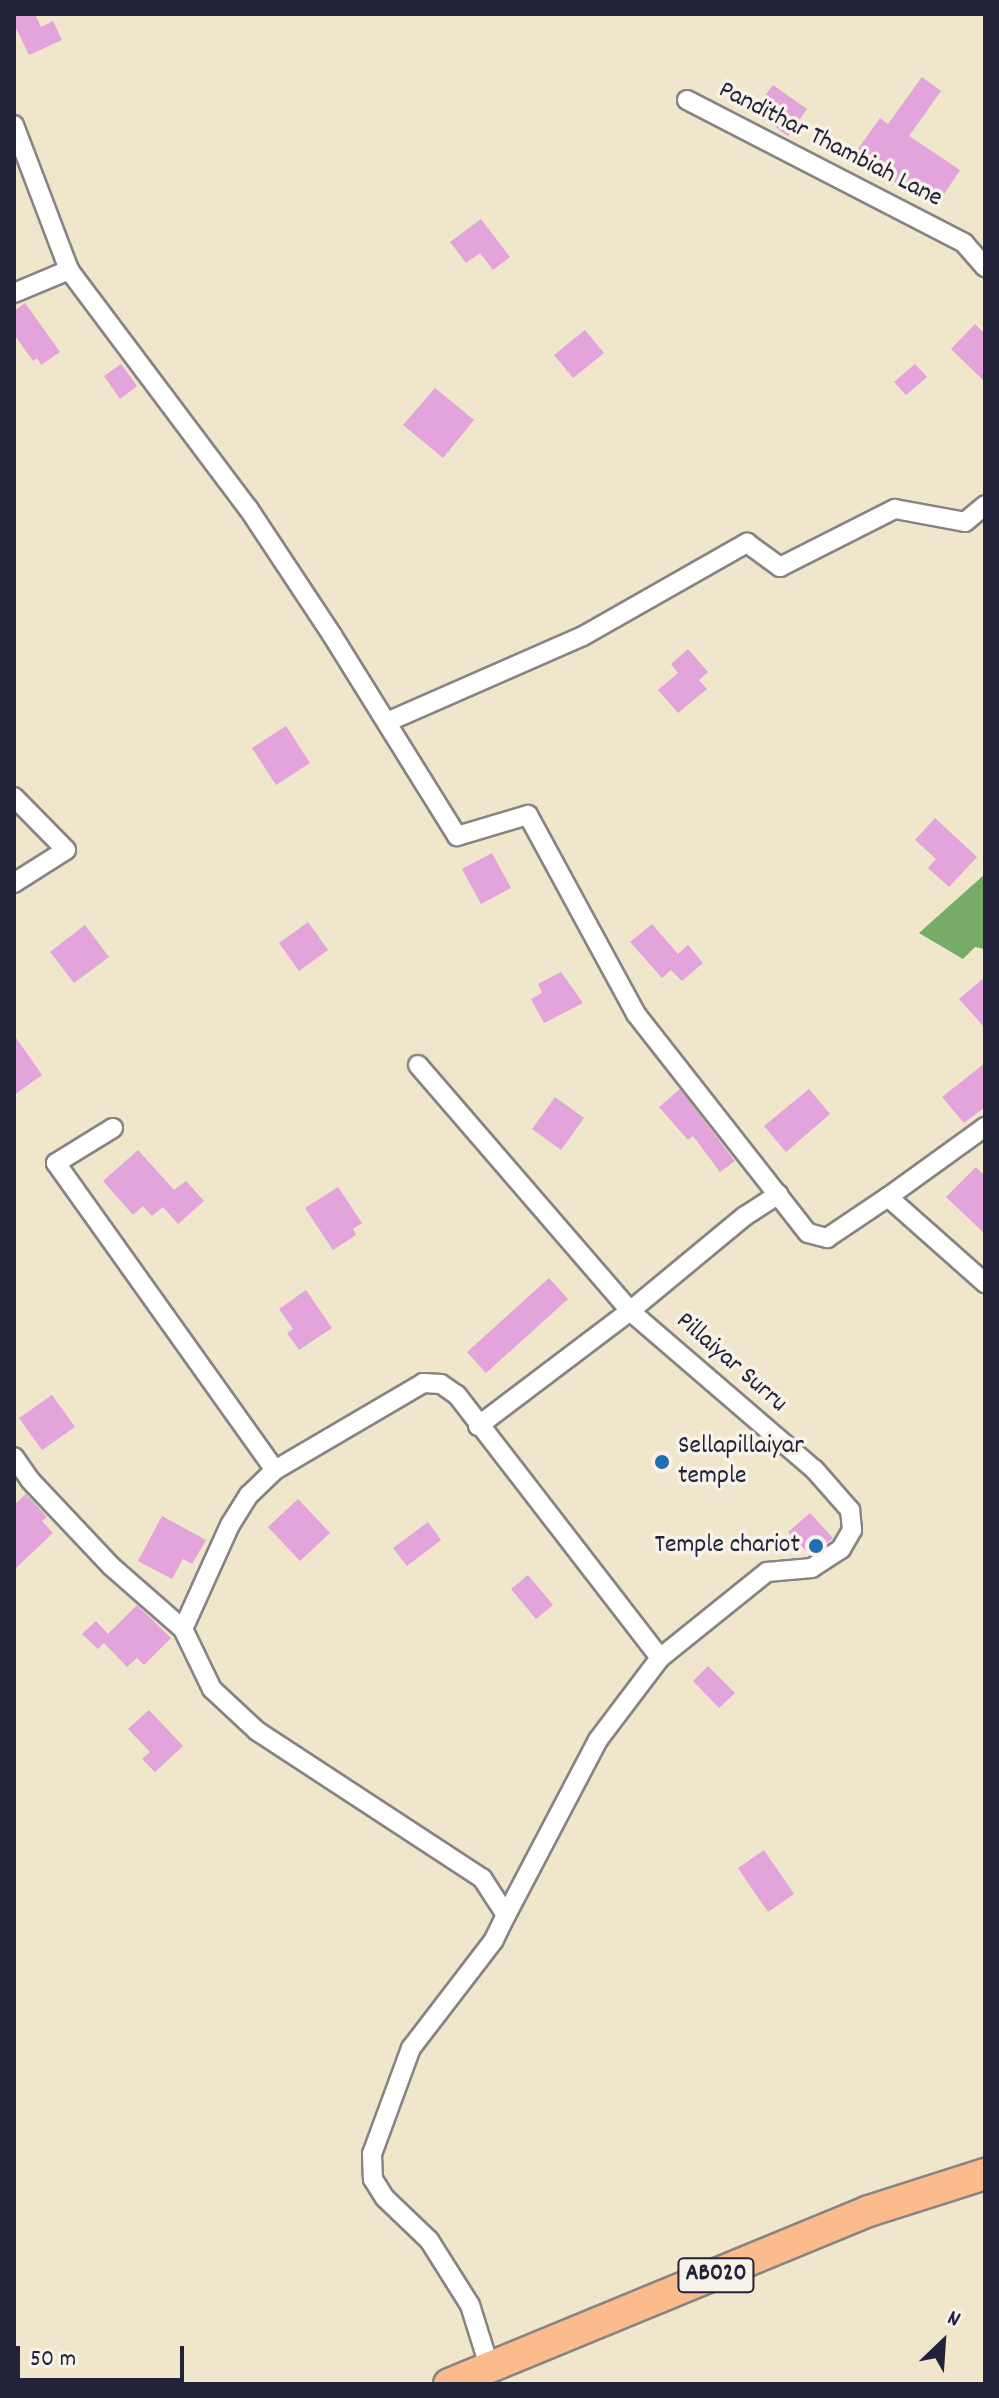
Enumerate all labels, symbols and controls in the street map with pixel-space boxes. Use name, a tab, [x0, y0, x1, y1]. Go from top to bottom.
street label: Pandithar Thambiah Lane	[713, 75, 947, 215]
street label: Pillaiyar Surru	[669, 1306, 793, 1420]
place label: Sellapillaiyar temple	[678, 1431, 804, 1492]
marker: Sellapillaiyar temple	[653, 1453, 671, 1471]
place label: Temple chariot	[655, 1530, 800, 1562]
marker: Temple chariot	[807, 1537, 825, 1555]
road number: AB020	[676, 2255, 756, 2295]
north arrow	[903, 2302, 983, 2382]
text: N	[942, 2303, 965, 2336]
scale bar	[20, 2330, 188, 2380]
text: 50 m	[30, 2343, 76, 2377]

